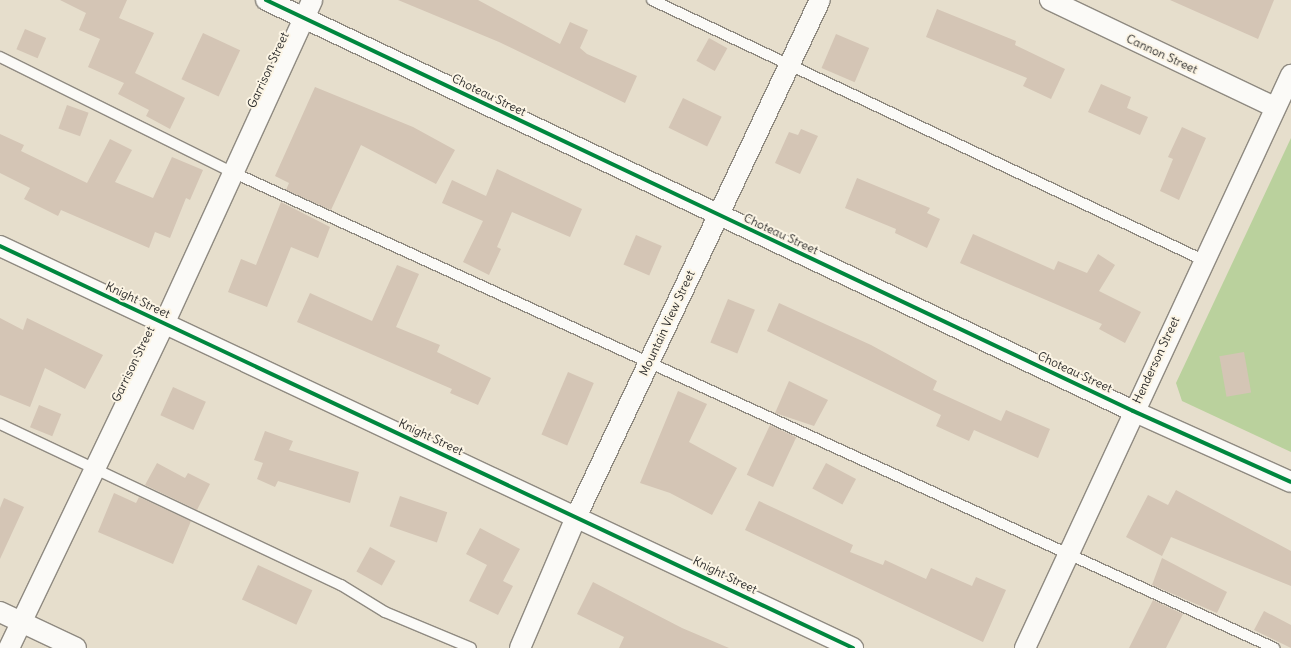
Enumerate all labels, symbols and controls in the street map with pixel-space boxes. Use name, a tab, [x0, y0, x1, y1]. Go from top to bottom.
street label: Garrison Street	[244, 30, 292, 110]
street label: Cannon Street	[1124, 31, 1200, 77]
street label: Choteau Street	[450, 71, 528, 119]
street label: Choteau Street	[741, 210, 821, 258]
street label: Mountain View Street	[636, 268, 698, 378]
street label: Knight Street	[103, 279, 173, 321]
street label: Henderson Street	[1130, 314, 1182, 406]
street label: Garrison Street	[109, 324, 157, 404]
street label: Choteau Street	[1035, 348, 1115, 396]
street label: Knight Street	[396, 416, 466, 458]
street label: Knight Street	[691, 553, 759, 597]

